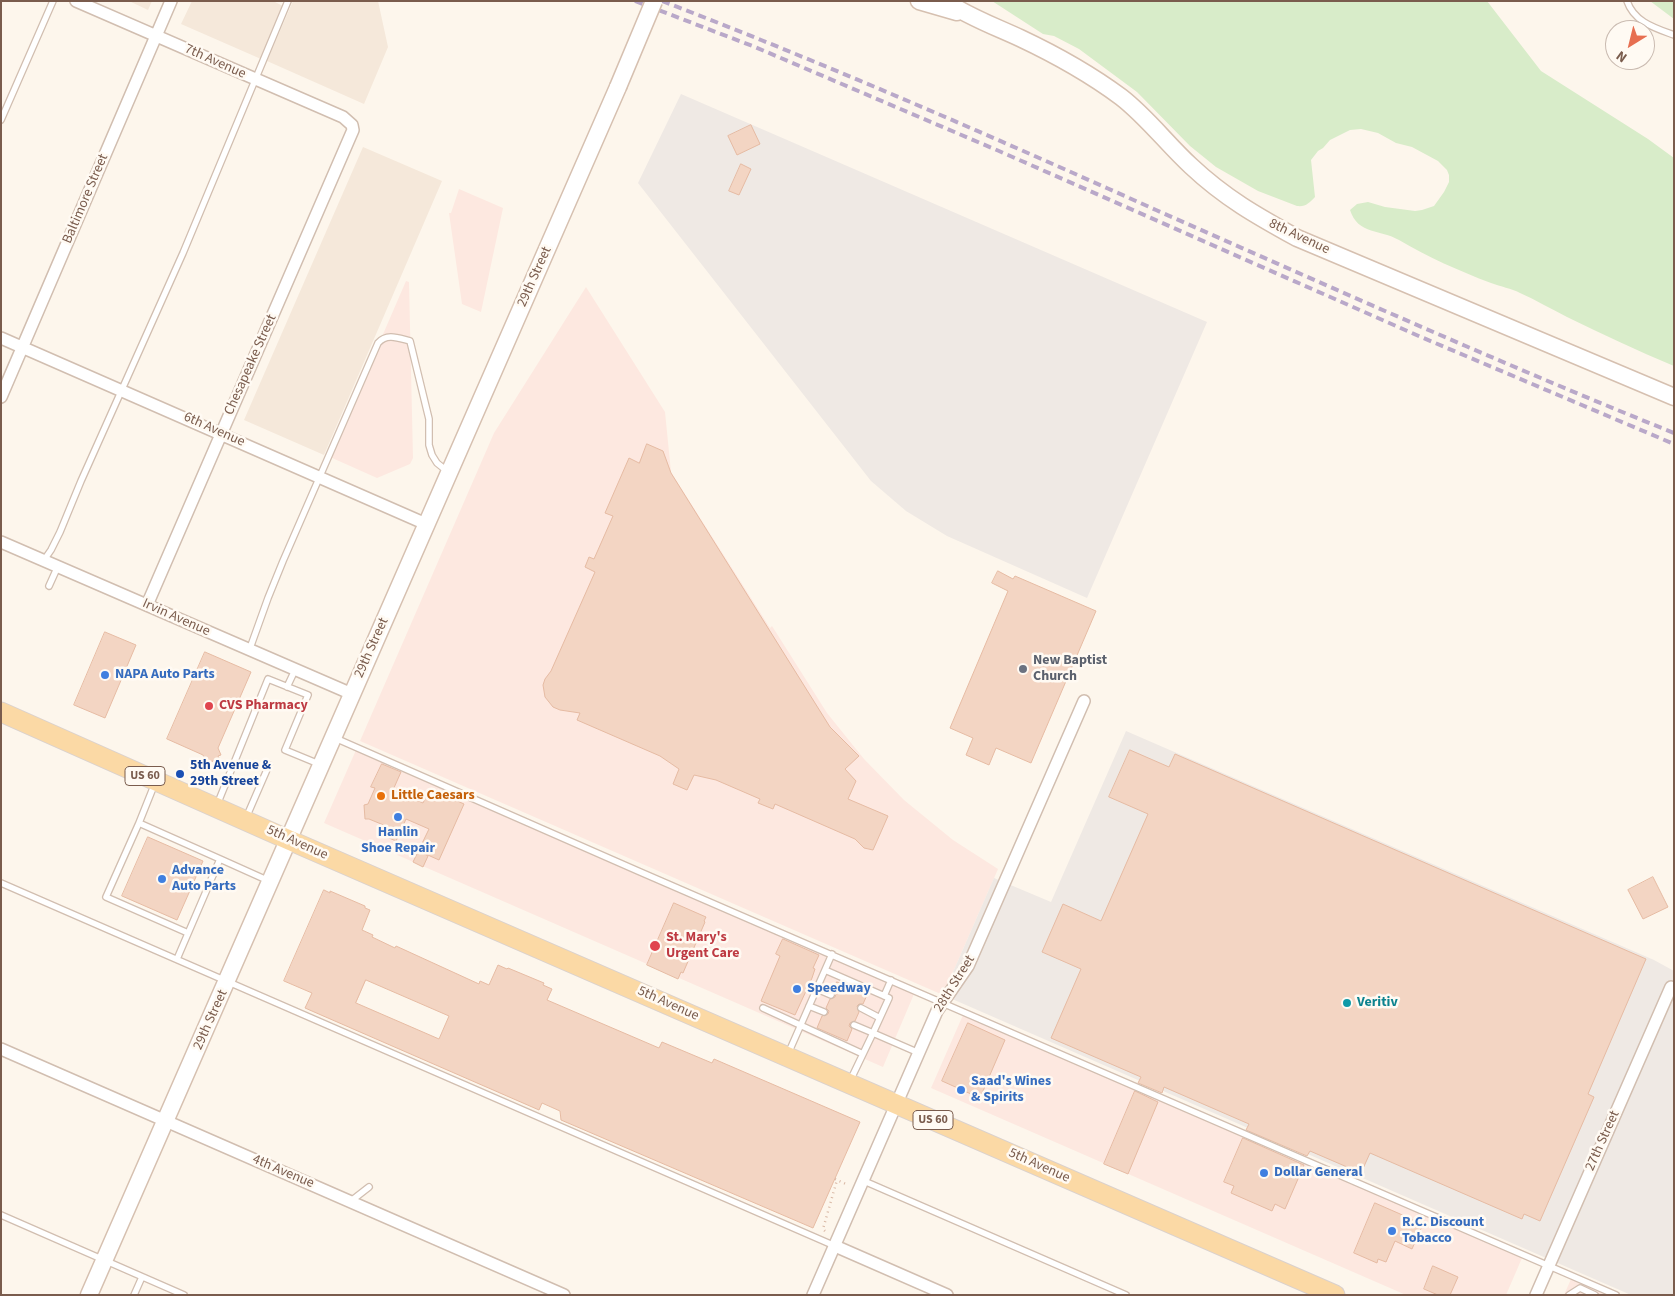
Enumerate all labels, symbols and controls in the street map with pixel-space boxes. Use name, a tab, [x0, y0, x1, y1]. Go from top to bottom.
north arrow	[1605, 20, 1655, 70]
street label: 7th Avenue	[182, 41, 248, 83]
text: N	[1612, 45, 1631, 67]
street label: Baltimore Street	[60, 152, 112, 246]
street label: 8th Avenue	[1266, 216, 1332, 258]
street label: 29th Street	[514, 244, 556, 310]
street label: Chesapeake Street	[221, 312, 281, 418]
street label: 6th Avenue	[181, 409, 247, 451]
street label: Irvin Avenue	[139, 596, 213, 640]
street label: 29th Street	[351, 615, 393, 681]
place label: New Baptist Church	[1033, 653, 1107, 686]
marker: New Baptist Church	[1017, 663, 1029, 675]
place label: NAPA Auto Parts	[115, 667, 215, 683]
marker: NAPA Auto Parts	[99, 669, 111, 681]
place label: CVS Pharmacy	[219, 698, 308, 714]
marker: CVS Pharmacy	[203, 700, 215, 712]
place label: 5th Avenue & 29th Street	[190, 758, 271, 790]
road number: US 60	[125, 766, 165, 786]
marker: 5th Avenue & 29th Street	[174, 768, 186, 780]
place label: Little Caesars	[391, 788, 475, 804]
marker: Little Caesars	[375, 790, 387, 802]
marker: Hanlin Shoe Repair	[392, 811, 404, 823]
street label: 5th Avenue	[264, 822, 330, 864]
place label: Hanlin Shoe Repair	[361, 825, 435, 858]
place label: Advance Auto Parts	[172, 863, 236, 896]
marker: Advance Auto Parts	[156, 873, 168, 885]
place label: St. Mary's Urgent Care	[666, 930, 740, 962]
marker: St. Mary's Urgent Care	[648, 939, 662, 953]
street label: 28th Street	[931, 952, 979, 1016]
place label: Speedway	[807, 981, 871, 997]
street label: 5th Avenue	[635, 983, 701, 1025]
marker: Speedway	[791, 983, 803, 995]
street label: 29th Street	[190, 987, 232, 1053]
place label: Veritiv	[1357, 995, 1398, 1011]
marker: Veritiv	[1341, 997, 1353, 1009]
place label: Saad's Wines & Spirits	[971, 1074, 1051, 1106]
marker: Saad's Wines & Spirits	[955, 1084, 967, 1096]
street label: 27th Street	[1582, 1108, 1624, 1174]
road number: US 60	[913, 1110, 953, 1130]
street label: 5th Avenue	[1006, 1145, 1072, 1187]
street label: 4th Avenue	[250, 1152, 316, 1192]
place label: Dollar General	[1274, 1165, 1362, 1181]
marker: Dollar General	[1258, 1167, 1270, 1179]
place label: R.C. Discount Tobacco	[1402, 1215, 1484, 1248]
marker: R.C. Discount Tobacco	[1386, 1225, 1398, 1237]

